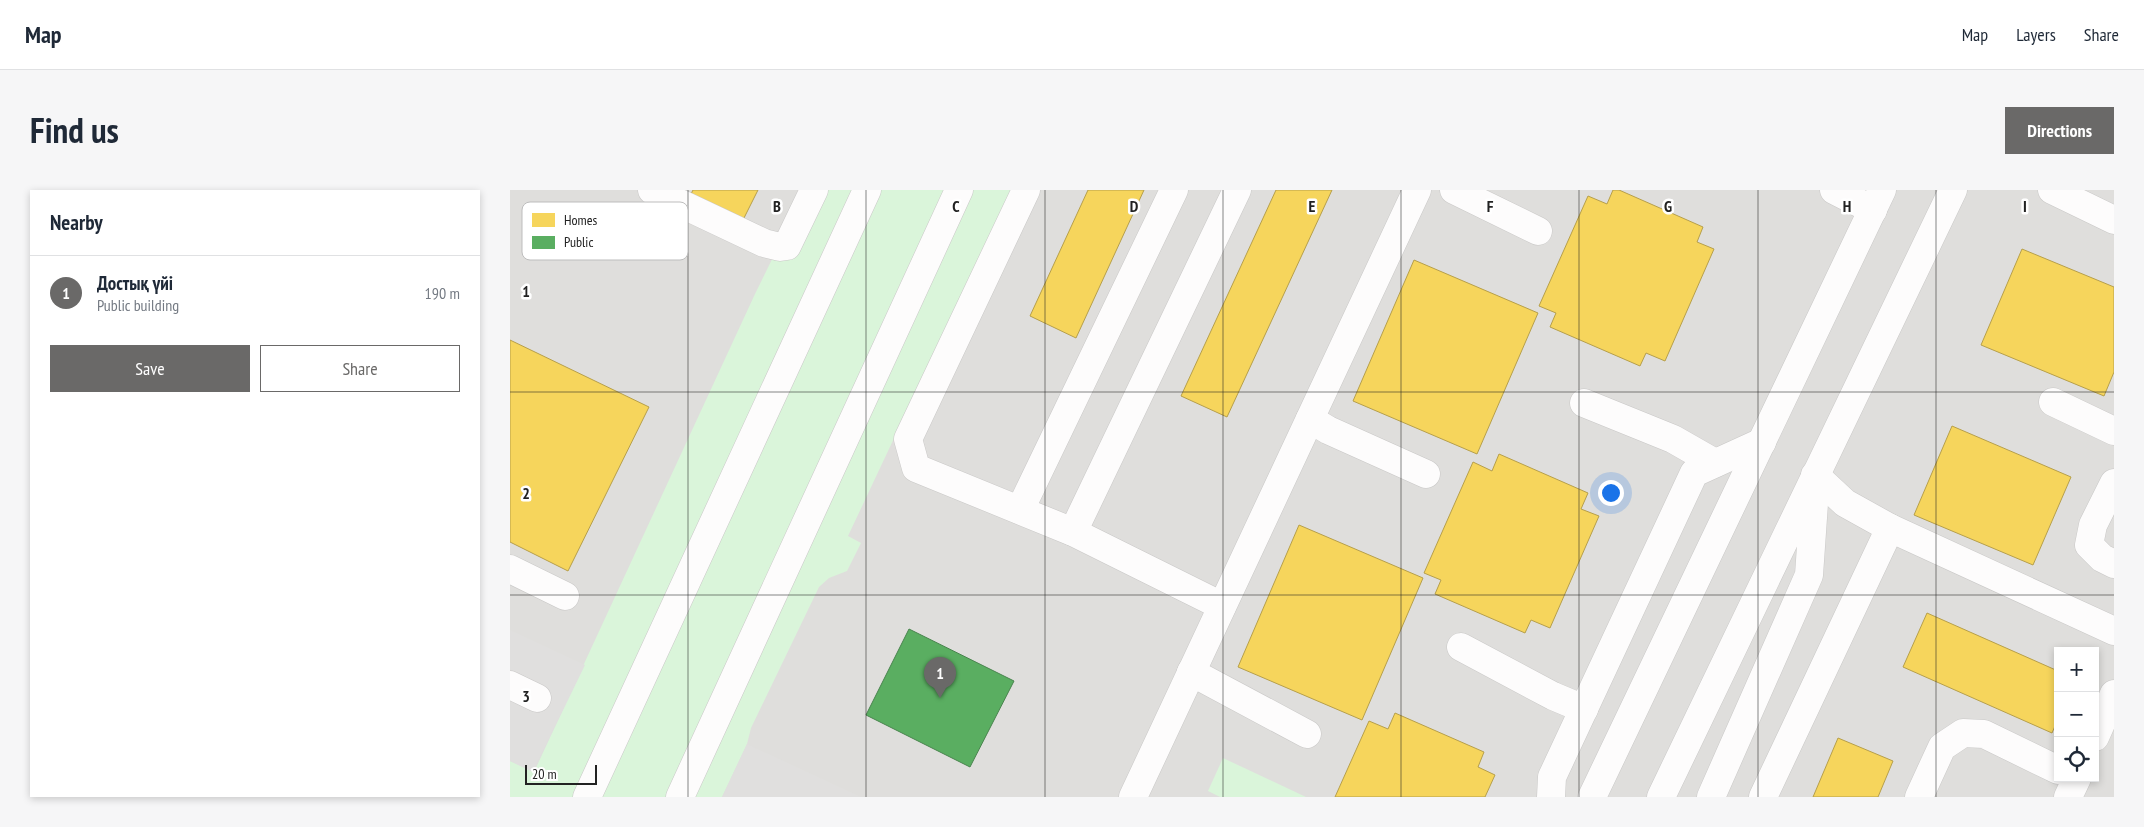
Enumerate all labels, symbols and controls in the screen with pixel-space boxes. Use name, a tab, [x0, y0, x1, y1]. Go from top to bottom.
text: Map	[25, 19, 62, 50]
text: Map	[1962, 23, 1988, 46]
text: Layers	[2016, 23, 2056, 46]
text: Share	[2084, 23, 2119, 46]
text: Find us	[30, 107, 119, 153]
button: Directions	[2005, 107, 2114, 154]
text: B	[773, 196, 781, 216]
text: C	[952, 196, 960, 216]
text: D	[1130, 196, 1139, 216]
text: E	[1309, 196, 1316, 216]
text: F	[1487, 196, 1494, 216]
text: G	[1664, 196, 1672, 216]
text: H	[1843, 196, 1851, 216]
text: I	[2023, 196, 2027, 216]
legend	[522, 202, 688, 260]
text: Nearby	[50, 209, 103, 236]
text: Homes	[564, 211, 597, 229]
text: Public	[564, 233, 593, 251]
text: Достық үйі	[97, 271, 173, 295]
text: 1	[522, 281, 530, 301]
text: 1	[62, 283, 70, 303]
text: 190 m	[425, 283, 460, 303]
text: Public building	[97, 295, 179, 315]
button: Save	[50, 345, 250, 392]
button: Share	[260, 345, 460, 392]
your location	[1598, 480, 1624, 506]
text: 2	[522, 483, 530, 503]
map controls	[2054, 647, 2099, 782]
button: +	[2054, 647, 2099, 692]
pin: 1	[924, 657, 956, 698]
text: 3	[522, 686, 530, 706]
button: −	[2054, 692, 2099, 737]
button: locate	[2054, 737, 2099, 782]
scale bar	[525, 762, 598, 785]
text: 20 m	[532, 765, 557, 783]

